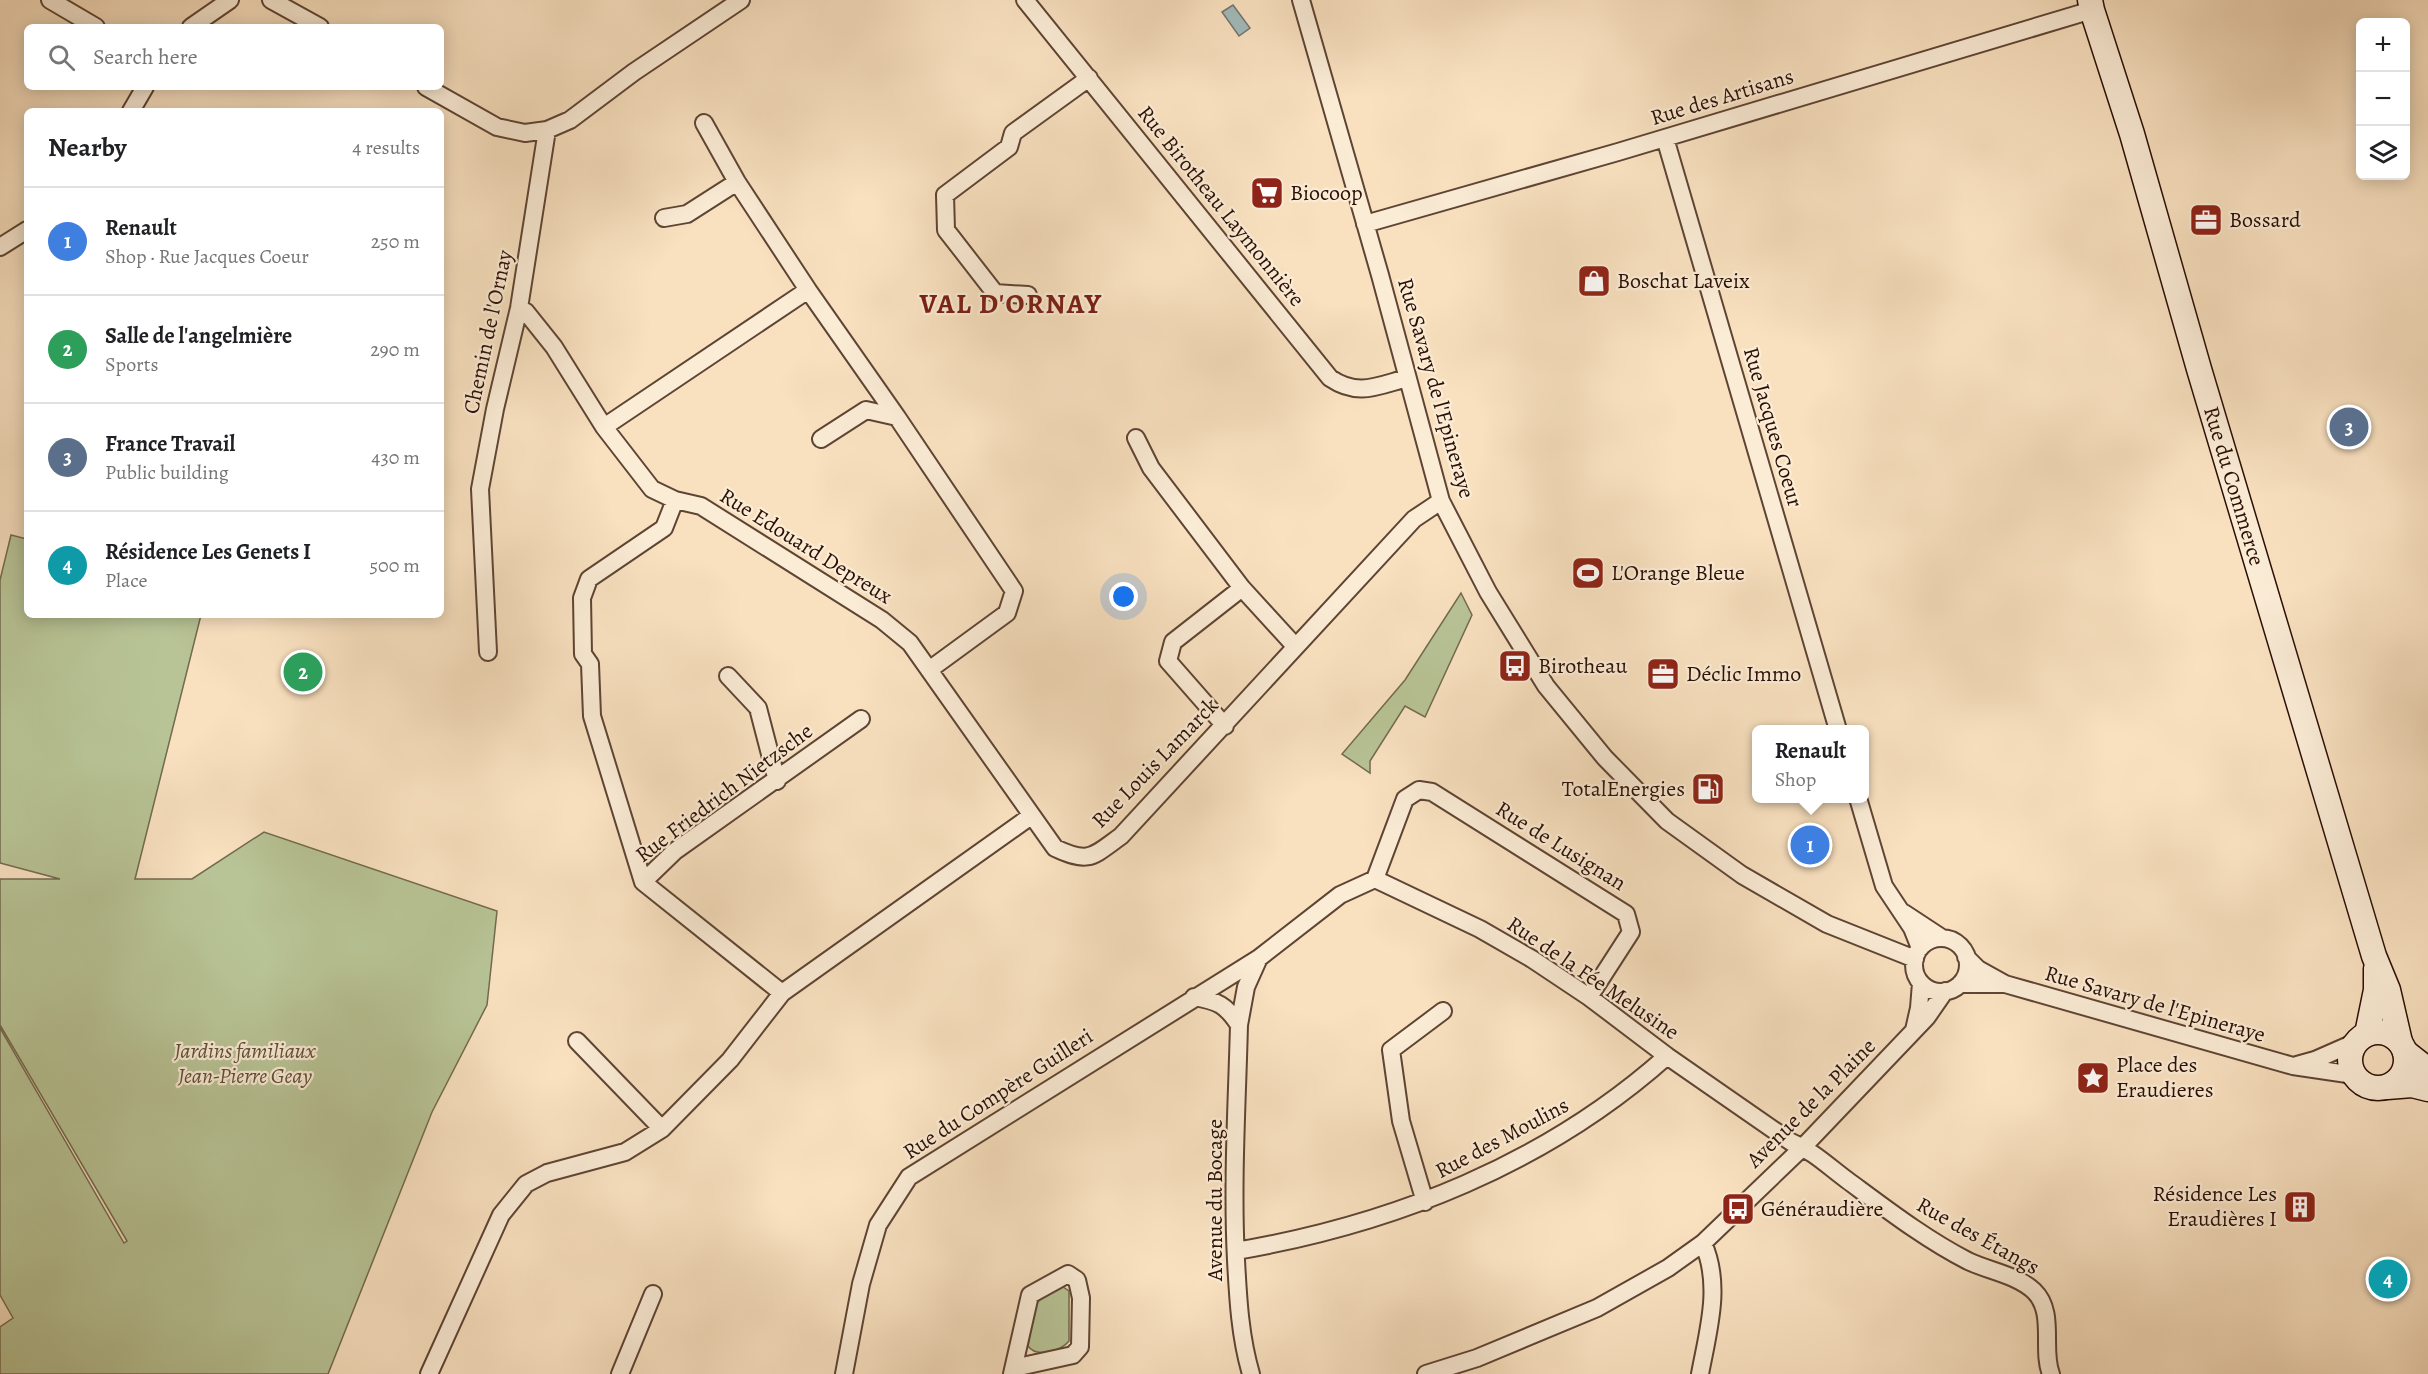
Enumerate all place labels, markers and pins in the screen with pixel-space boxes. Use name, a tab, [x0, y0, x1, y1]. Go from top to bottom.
supermarket icon: Biocoop	[1249, 175, 1285, 211]
place label: Biocoop	[1290, 178, 1363, 208]
office icon: Bossard	[2188, 202, 2224, 238]
place label: Bossard	[2229, 205, 2301, 235]
shop icon: Boschat Laveix	[1576, 263, 1612, 299]
place label: Boschat Laveix	[1617, 266, 1750, 296]
pin: 3	[2330, 404, 2368, 450]
sports icon: L'Orange Bleue	[1570, 555, 1606, 591]
place label: L'Orange Bleue	[1611, 558, 1745, 588]
bus stop icon: Birotheau	[1497, 648, 1533, 684]
pin: 2	[284, 650, 322, 694]
place label: Birotheau	[1538, 651, 1627, 681]
office icon: Déclic Immo	[1645, 656, 1681, 692]
place label: Déclic Immo	[1686, 659, 1801, 689]
fuel station icon: TotalEnergies	[1690, 771, 1726, 807]
place label: TotalEnergies	[1562, 774, 1685, 804]
pin: 1	[1790, 822, 1830, 868]
place label: Place des Eraudieres	[2116, 1050, 2213, 1105]
place icon: Place des Eraudieres	[2075, 1060, 2111, 1096]
place label: Résidence Les Eraudières I	[2153, 1179, 2277, 1234]
building icon: Résidence Les Eraudières I	[2282, 1189, 2318, 1225]
bus stop icon: Généraudière	[1720, 1191, 1756, 1227]
place label: Généraudière	[1761, 1194, 1883, 1224]
pin: 4	[2368, 1256, 2408, 1302]

